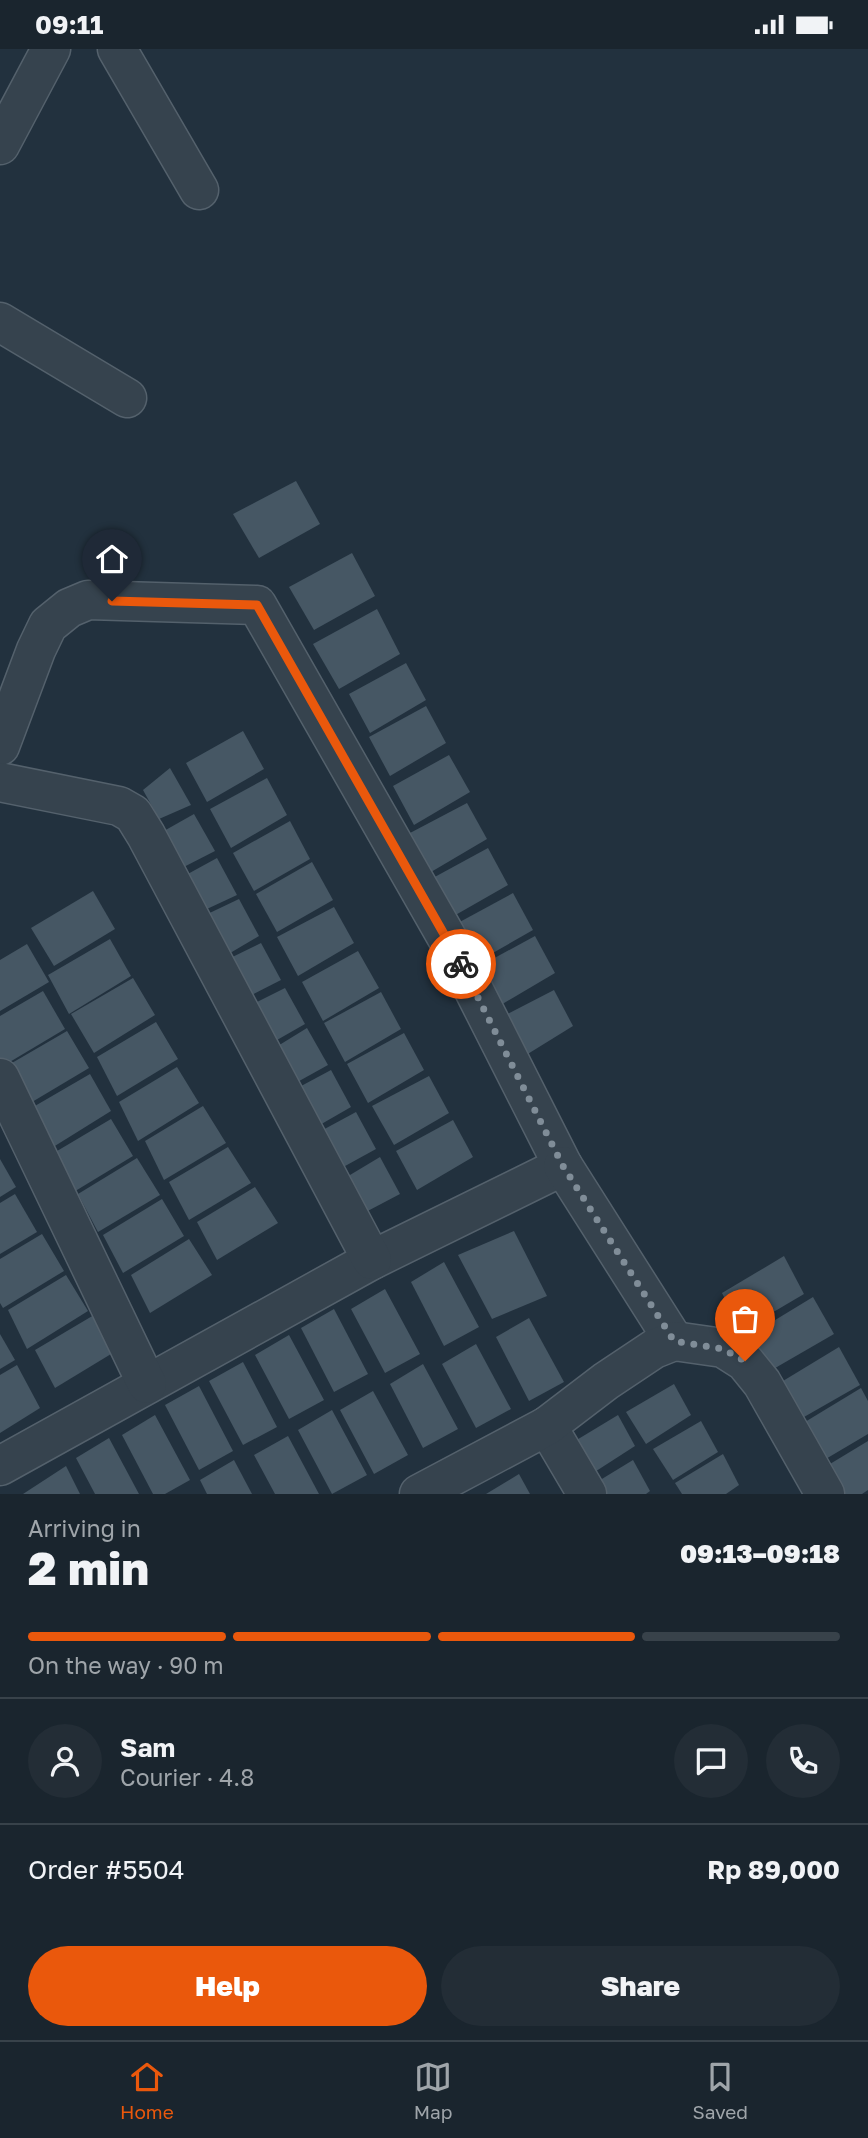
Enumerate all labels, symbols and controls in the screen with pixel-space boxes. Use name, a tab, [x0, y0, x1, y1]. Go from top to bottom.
text: 09:11	[35, 9, 104, 40]
pin	[82, 529, 142, 601]
icon: home	[93, 540, 131, 578]
courier	[426, 929, 496, 999]
icon: bike	[442, 945, 480, 983]
pin	[715, 1289, 775, 1361]
icon: bag	[726, 1300, 764, 1338]
text: Arriving in	[28, 1514, 141, 1542]
text: 09:13–09:18	[680, 1538, 840, 1569]
text: 2 min	[28, 1540, 149, 1595]
text: On the way · 90 m	[28, 1651, 224, 1679]
button: person	[28, 1724, 102, 1798]
button: chat	[674, 1724, 748, 1798]
button: phone	[766, 1724, 840, 1798]
text: Sam	[120, 1732, 175, 1763]
text: Courier · 4.8	[120, 1763, 254, 1791]
text: Order #5504	[28, 1854, 185, 1885]
text: Rp 89,000	[707, 1854, 840, 1885]
button: Help	[28, 1946, 427, 2026]
button: Share	[441, 1946, 840, 2026]
tab: Home	[120, 2058, 174, 2123]
tab: Map	[414, 2058, 452, 2123]
tab: Saved	[692, 2058, 748, 2123]

